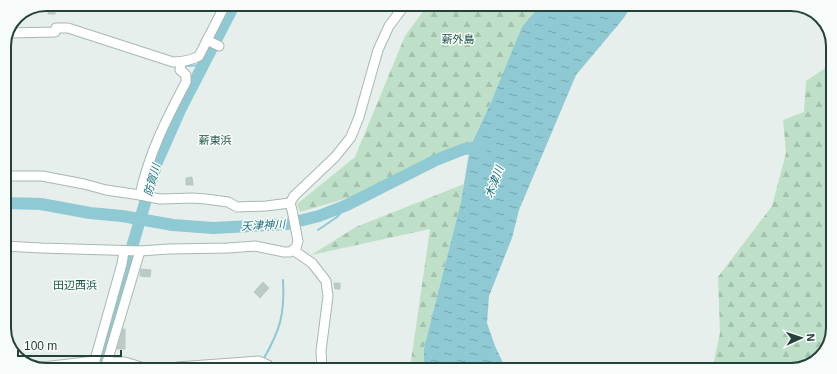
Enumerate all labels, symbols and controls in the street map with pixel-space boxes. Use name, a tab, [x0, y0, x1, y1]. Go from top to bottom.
district label: 薪外島	[442, 33, 475, 45]
district label: 薪東浜	[199, 134, 232, 146]
water label: 防賀川	[142, 162, 163, 198]
water label: 木津川	[483, 164, 506, 200]
water label: 天津神川	[241, 218, 286, 232]
district label: 田辺西浜	[53, 279, 97, 291]
north arrow	[781, 318, 821, 358]
scale bar	[18, 332, 121, 358]
text: N	[805, 333, 817, 342]
text: 100 m	[24, 339, 57, 353]

